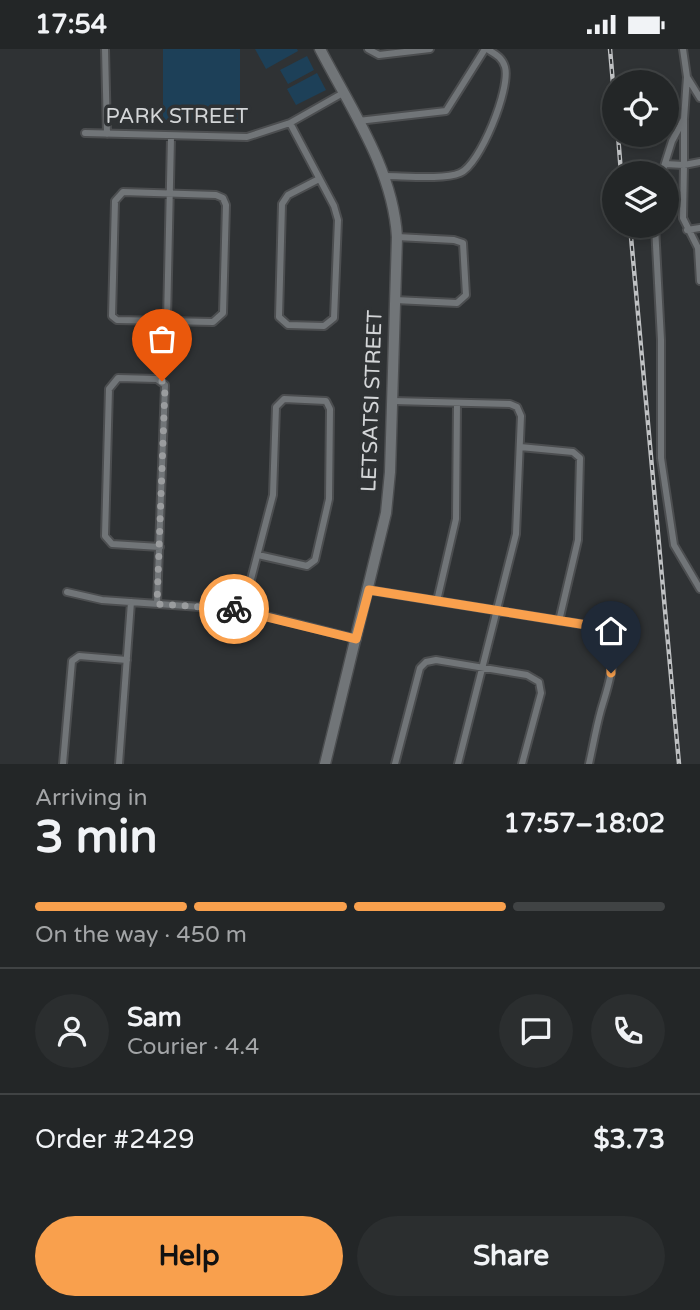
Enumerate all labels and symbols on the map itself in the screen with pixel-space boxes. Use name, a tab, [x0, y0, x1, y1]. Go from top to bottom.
street label: PARK STREET	[106, 104, 249, 129]
pin	[132, 309, 192, 381]
street label: LETSATSI STREET	[356, 309, 388, 493]
courier	[199, 574, 269, 644]
pin	[581, 601, 641, 673]

